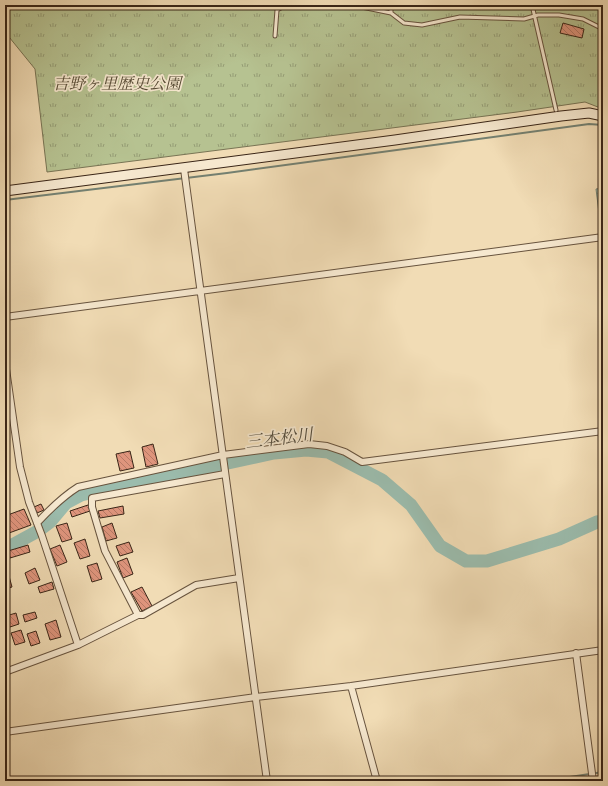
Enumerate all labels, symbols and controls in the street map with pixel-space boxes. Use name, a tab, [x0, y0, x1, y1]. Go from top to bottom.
park label: 吉野ヶ里歴史公園	[53, 74, 184, 97]
water label: 三本松川	[244, 424, 316, 456]

